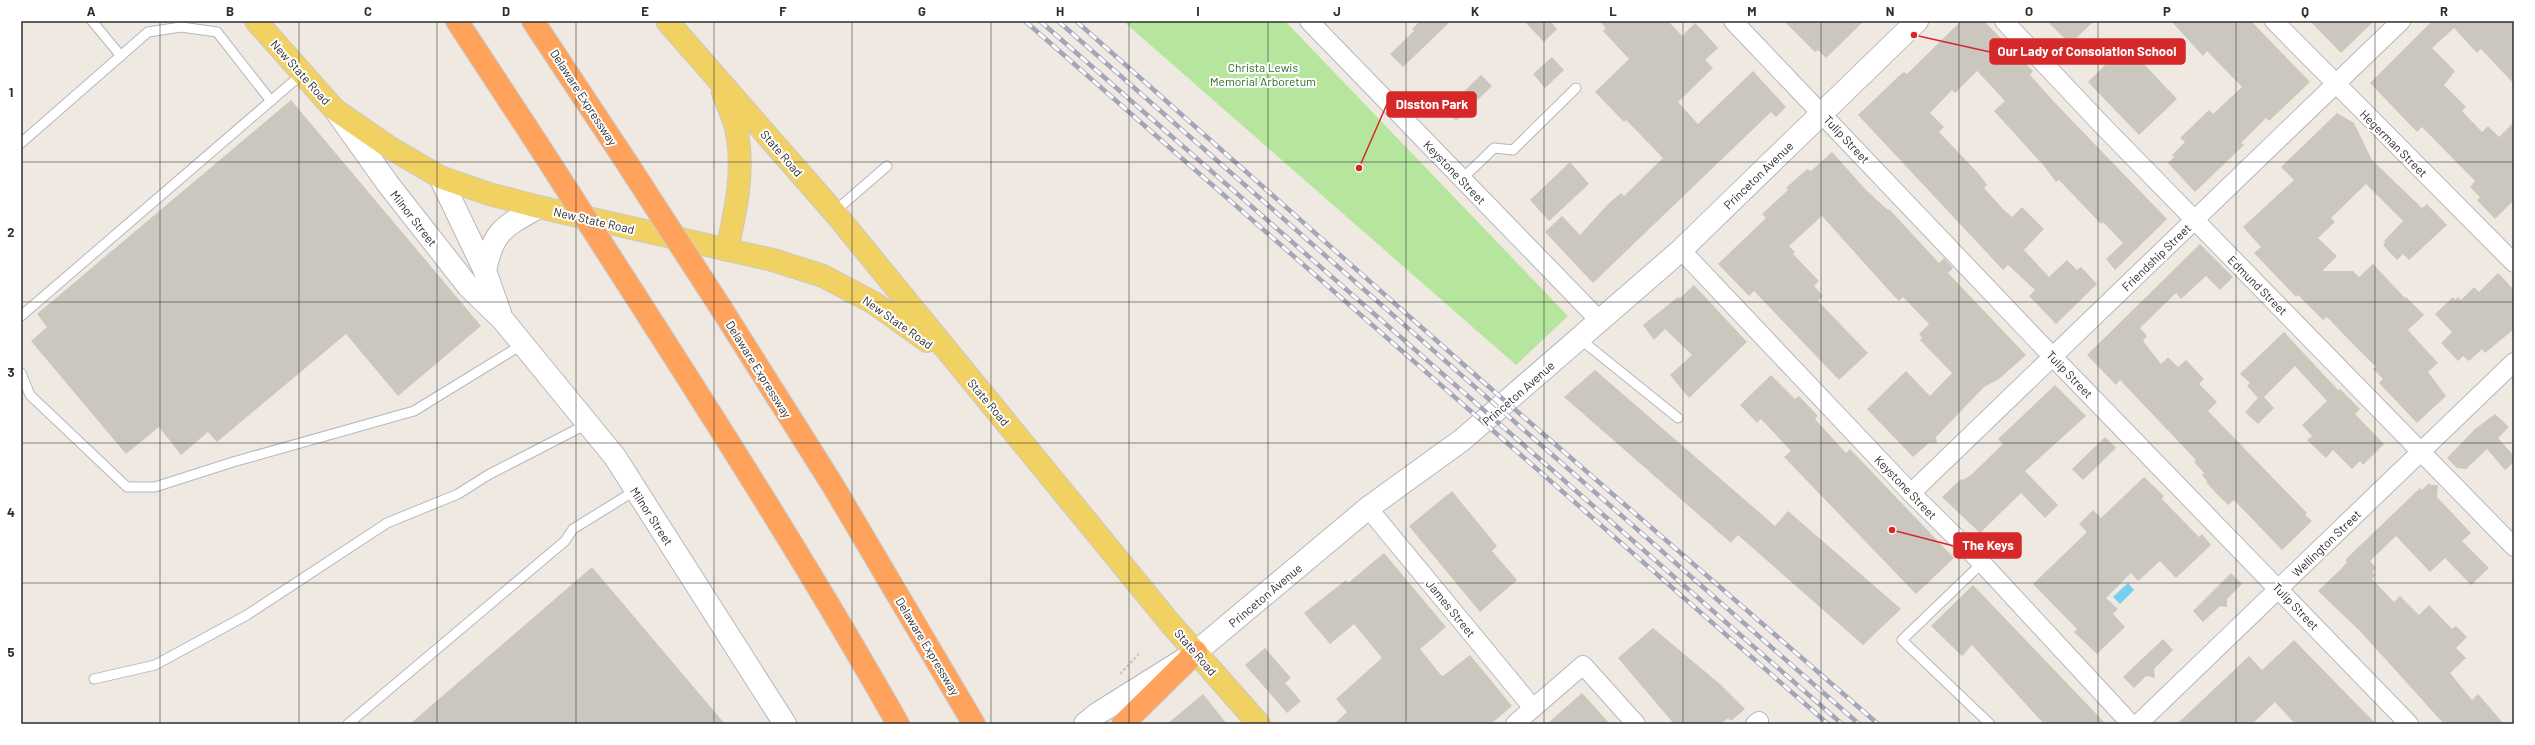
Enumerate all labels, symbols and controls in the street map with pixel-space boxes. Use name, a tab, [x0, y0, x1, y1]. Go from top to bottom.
text: A	[87, 3, 96, 19]
text: B	[226, 3, 234, 19]
text: C	[364, 3, 372, 19]
text: D	[502, 3, 510, 19]
text: E	[641, 3, 649, 19]
text: F	[779, 3, 787, 19]
text: G	[918, 3, 926, 19]
text: H	[1056, 3, 1064, 19]
text: I	[1196, 3, 1200, 19]
text: J	[1333, 3, 1341, 19]
text: K	[1471, 3, 1479, 19]
text: L	[1609, 3, 1617, 19]
text: M	[1747, 3, 1757, 19]
text: N	[1886, 3, 1894, 19]
text: O	[2025, 3, 2033, 19]
text: P	[2163, 3, 2171, 19]
text: Q	[2301, 3, 2309, 19]
text: R	[2440, 3, 2448, 19]
street label: New State Road	[268, 37, 334, 107]
callout: Our Lady of Consolation School	[1990, 39, 2185, 64]
text: Our Lady of Consolation School	[1998, 43, 2176, 59]
street label: Delaware Expressway	[548, 46, 621, 148]
park label: Christa Lewis Memorial Arboretum	[1210, 60, 1316, 88]
text: 1	[9, 84, 13, 100]
callout: Disston Park	[1387, 92, 1476, 117]
text: Disston Park	[1396, 96, 1468, 112]
street label: Hegerman Street	[2358, 107, 2430, 179]
street label: Tulip Street	[1821, 112, 1873, 166]
street label: State Road	[758, 127, 806, 179]
street label: Keystone Street	[1421, 137, 1489, 207]
street label: Princeton Avenue	[1720, 138, 1796, 212]
street label: Milnor Street	[388, 187, 440, 249]
street label: New State Road	[552, 204, 636, 236]
street label: Friendship Street	[2119, 221, 2193, 293]
text: 2	[7, 224, 15, 240]
street label: Edmund Street	[2225, 252, 2291, 318]
street label: New State Road	[860, 293, 936, 351]
street label: Delaware Expressway	[723, 318, 795, 420]
street label: Tulip Street	[2044, 347, 2096, 401]
street label: Princeton Avenue	[1479, 358, 1557, 428]
text: 3	[7, 364, 15, 380]
street label: State Road	[965, 376, 1013, 428]
street label: Keystone Street	[1872, 452, 1940, 522]
street label: Milnor Street	[628, 484, 676, 548]
text: 4	[7, 504, 15, 520]
street label: Wellington Street	[2289, 507, 2363, 579]
callout: The Keys	[1954, 533, 2021, 558]
text: The Keys	[1962, 537, 2014, 553]
street label: Princeton Avenue	[1226, 560, 1304, 630]
street label: James Street	[1423, 576, 1479, 640]
street label: Tulip Street	[2270, 579, 2322, 633]
street label: Delaware Expressway	[893, 595, 963, 698]
street label: State Road	[1172, 626, 1220, 678]
text: 5	[7, 644, 15, 660]

